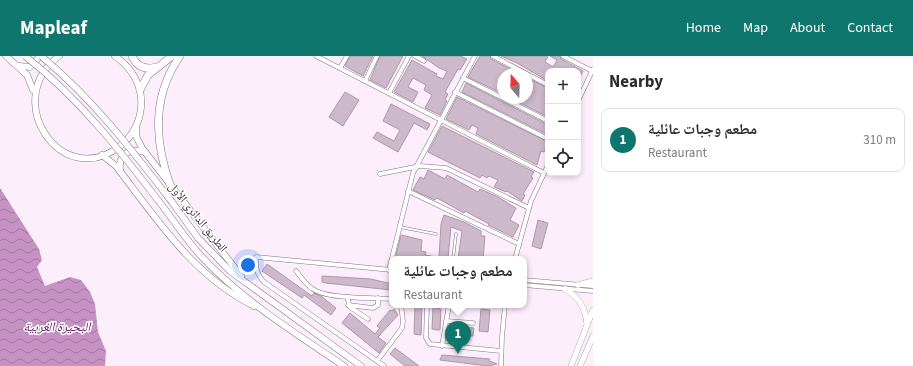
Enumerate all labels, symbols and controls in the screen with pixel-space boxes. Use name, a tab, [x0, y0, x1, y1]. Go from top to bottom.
text: Mapleaf	[20, 15, 87, 42]
text: Home	[686, 18, 721, 38]
text: Map	[743, 18, 768, 38]
text: About	[790, 18, 825, 38]
text: Contact	[847, 18, 893, 38]
north arrow	[497, 68, 533, 104]
map controls	[545, 68, 581, 176]
button: +	[545, 68, 581, 104]
text: Nearby	[609, 70, 663, 94]
button: −	[545, 104, 581, 140]
text: مطعم وجبات عائلية	[648, 119, 757, 140]
text: 1	[620, 131, 626, 149]
text: 310 m	[863, 131, 896, 149]
button: locate	[545, 140, 581, 176]
text: Restaurant	[648, 144, 707, 162]
street label: الطريق الدائري الأول	[163, 179, 231, 257]
your location	[238, 255, 258, 275]
popup	[389, 256, 527, 308]
text: مطعم وجبات عائلية	[404, 261, 512, 282]
text: Restaurant	[404, 286, 462, 304]
water label: البحيرة الغربية	[24, 318, 92, 336]
pin: 1	[445, 321, 471, 354]

